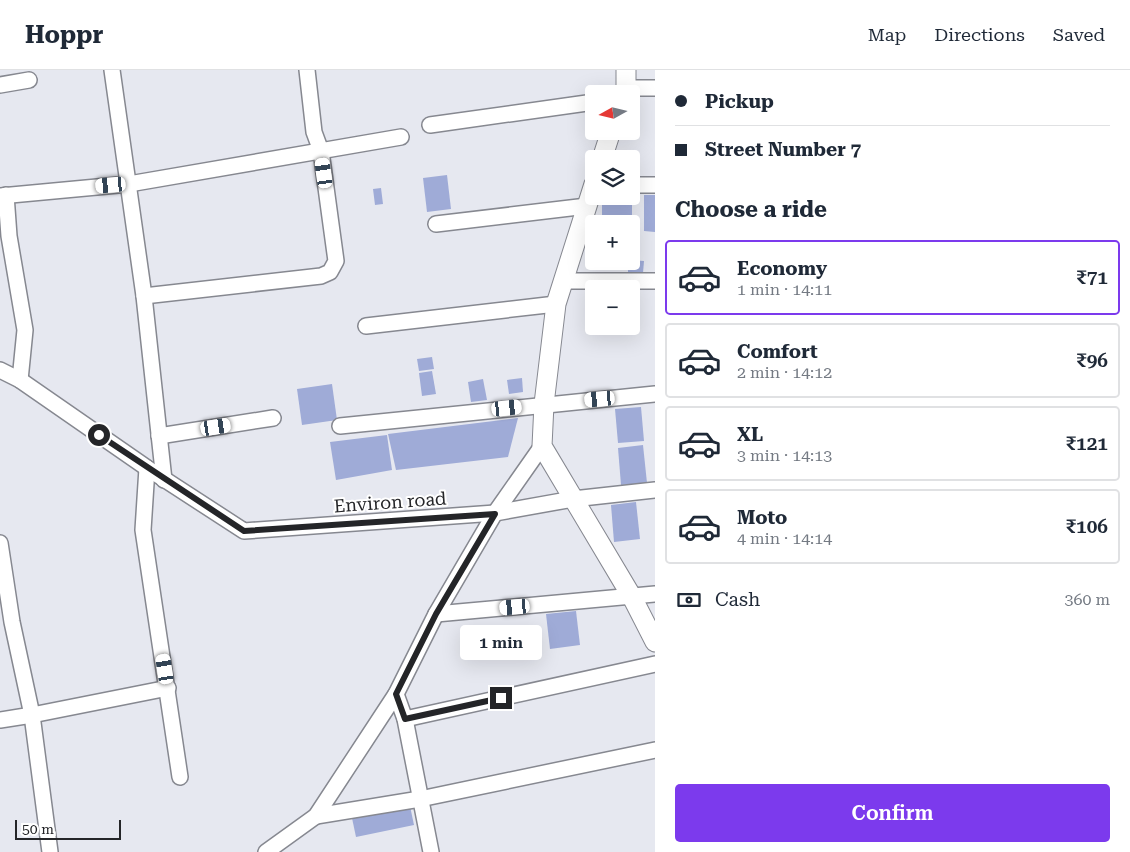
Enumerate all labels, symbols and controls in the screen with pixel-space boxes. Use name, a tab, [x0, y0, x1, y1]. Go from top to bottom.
text: Hoppr	[25, 21, 103, 49]
text: Map	[868, 24, 906, 45]
text: Directions	[934, 24, 1025, 45]
text: Saved	[1053, 24, 1105, 45]
north arrow	[585, 85, 640, 140]
map controls	[585, 85, 640, 335]
text: Pickup	[705, 90, 774, 113]
text: Street Number 7	[705, 138, 861, 161]
button: layers	[585, 150, 640, 205]
car	[314, 157, 333, 189]
car	[95, 176, 126, 194]
text: Choose a ride	[675, 197, 827, 222]
button: +	[585, 215, 640, 270]
icon: car	[677, 255, 722, 300]
text: Economy	[737, 257, 827, 280]
text: ₹71	[1076, 266, 1108, 289]
button: −	[585, 280, 640, 335]
text: 1 min · 14:11	[737, 280, 832, 299]
icon: car	[677, 338, 722, 383]
text: Comfort	[737, 340, 818, 363]
text: ₹96	[1076, 349, 1108, 372]
text: 2 min · 14:12	[737, 363, 832, 382]
car	[584, 390, 615, 408]
car	[491, 399, 522, 417]
car	[200, 417, 231, 437]
icon: car	[677, 421, 722, 466]
text: XL	[737, 423, 763, 446]
route start	[88, 424, 110, 446]
text: ₹121	[1065, 432, 1108, 455]
text: 3 min · 14:13	[737, 446, 832, 465]
street label: Environ road	[333, 488, 447, 516]
icon: car	[677, 504, 722, 549]
text: Moto	[737, 506, 787, 529]
text: ₹106	[1065, 515, 1108, 538]
text: 4 min · 14:14	[737, 529, 832, 548]
icon: cash	[675, 586, 703, 614]
text: Cash	[715, 588, 760, 611]
text: 360 m	[1064, 590, 1110, 609]
car	[499, 598, 530, 616]
callout: 1 min	[460, 626, 542, 660]
text: 1 min	[479, 633, 523, 652]
car	[155, 653, 174, 685]
route end	[490, 687, 512, 709]
button: Confirm	[675, 784, 1110, 842]
scale bar	[15, 817, 121, 840]
text: 50 m	[22, 821, 54, 837]

